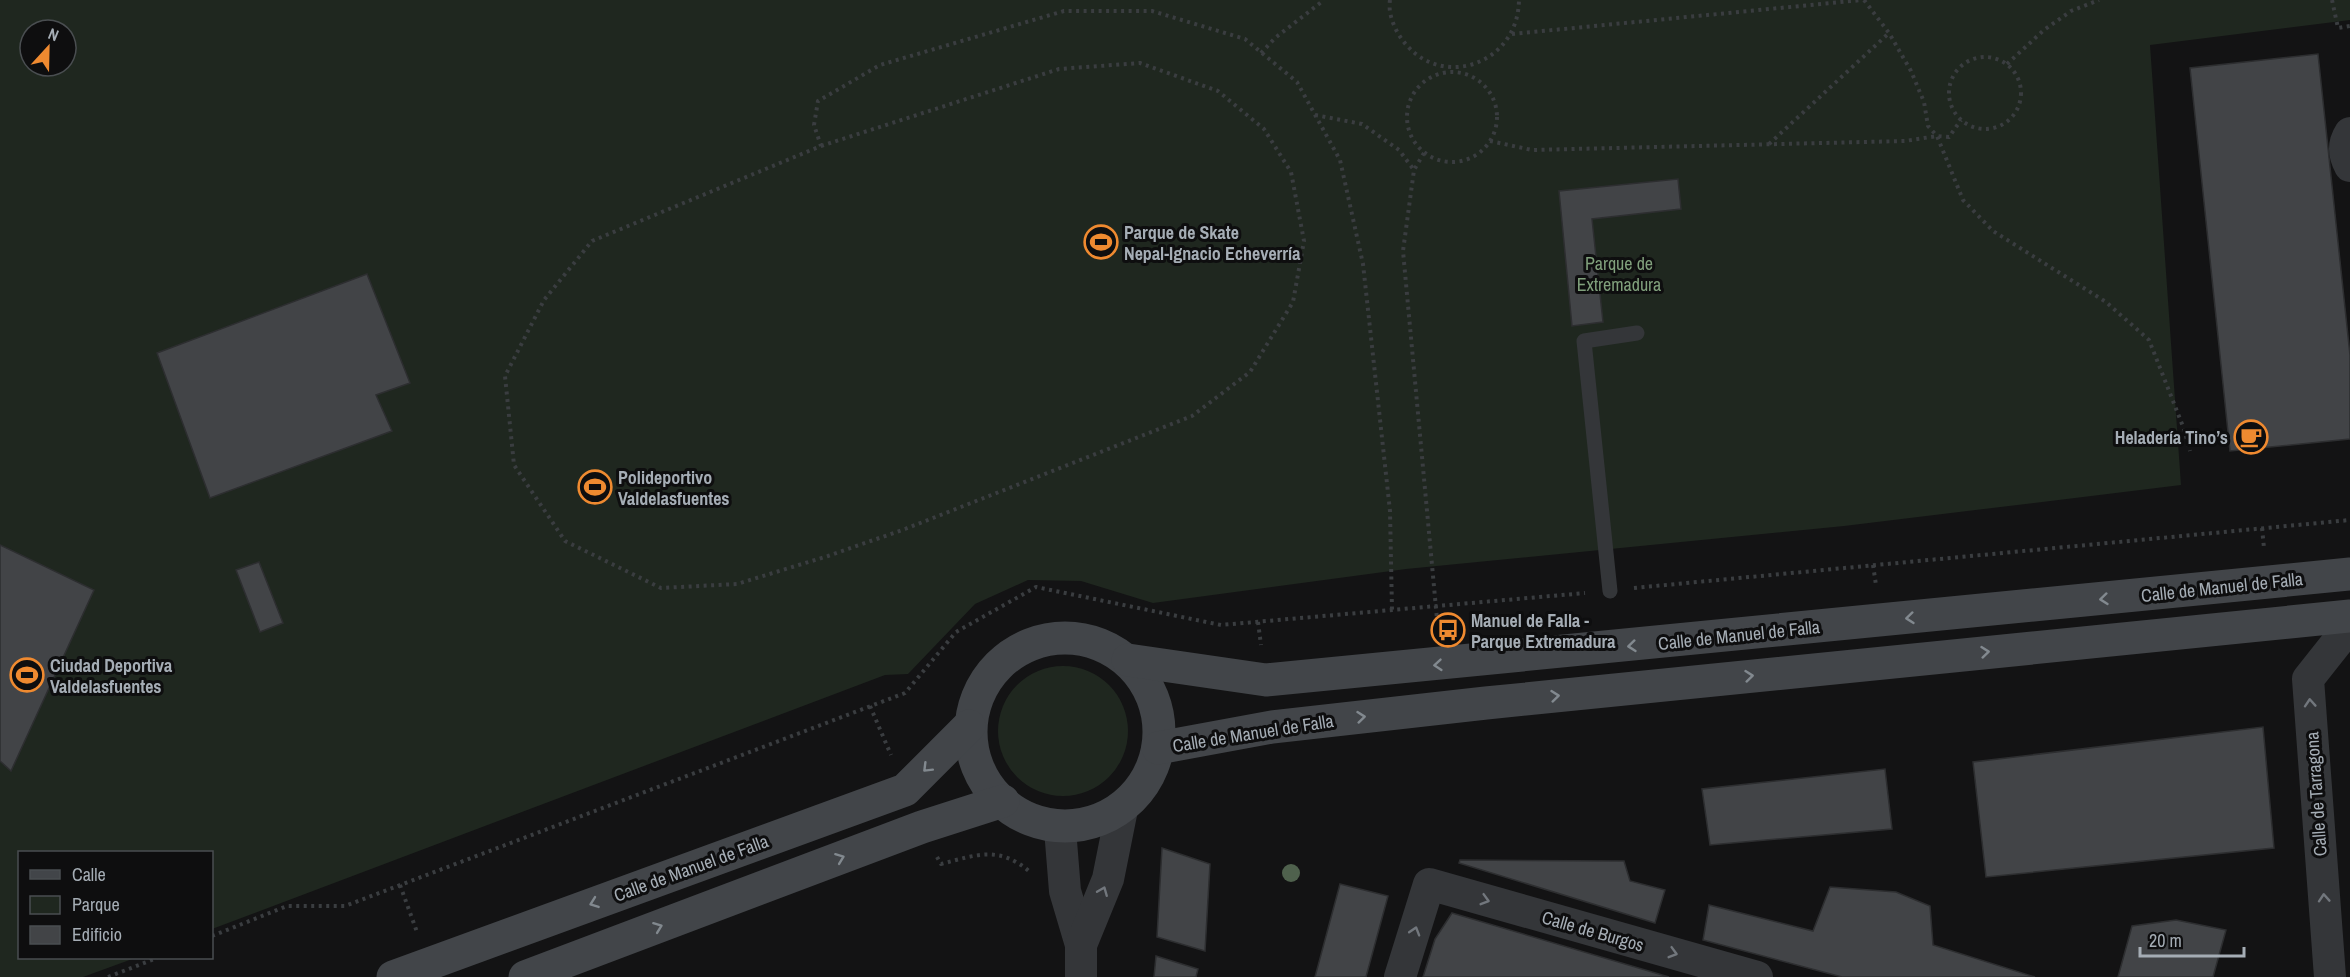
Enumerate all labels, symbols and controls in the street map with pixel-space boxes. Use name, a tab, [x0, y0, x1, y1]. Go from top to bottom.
north arrow	[18, 18, 78, 78]
text: N	[45, 22, 62, 46]
place label: Parque de Skate Nepal-Ignacio Echeverría	[1124, 220, 1301, 266]
sports icon: Parque de Skate Nepal-Ignacio Echeverría	[1083, 224, 1119, 260]
park label: Parque de Extremadura	[1577, 251, 1661, 297]
cafe icon: Heladería Tino’s	[2233, 419, 2269, 455]
place label: Heladería Tino’s	[2115, 425, 2228, 450]
place label: Polideportivo Valdelasfuentes	[618, 465, 730, 511]
sports icon: Polideportivo Valdelasfuentes	[577, 469, 613, 505]
street label: Calle de Manuel de Falla	[2140, 566, 2304, 608]
one-way arrow	[2099, 592, 2108, 605]
place label: Manuel de Falla - Parque Extremadura	[1471, 608, 1616, 654]
one-way arrow	[1905, 611, 1914, 624]
bus stop icon: Manuel de Falla - Parque Extremadura	[1430, 612, 1466, 648]
street label: Calle de Manuel de Falla	[1657, 614, 1821, 656]
one-way arrow	[1627, 639, 1637, 652]
one-way arrow	[1980, 646, 1989, 659]
place label: Ciudad Deportiva Valdelasfuentes	[50, 653, 173, 699]
sports icon: Ciudad Deportiva Valdelasfuentes	[9, 657, 45, 693]
one-way arrow	[1433, 658, 1443, 671]
one-way arrow	[1744, 670, 1753, 683]
one-way arrow	[1550, 690, 1559, 703]
one-way arrow	[2304, 699, 2317, 708]
street label: Calle de Manuel de Falla	[1171, 708, 1335, 758]
one-way arrow	[1356, 711, 1366, 724]
street label: Calle de Tarragona	[2299, 731, 2333, 857]
one-way arrow	[924, 760, 935, 771]
street label: Calle de Manuel de Falla	[610, 828, 772, 908]
legend	[18, 851, 213, 959]
one-way arrow	[834, 853, 845, 865]
text: Calle	[72, 862, 106, 887]
one-way arrow	[1096, 886, 1108, 897]
text: Parque	[72, 892, 120, 917]
one-way arrow	[1479, 893, 1490, 905]
one-way arrow	[2318, 893, 2331, 902]
one-way arrow	[589, 896, 599, 909]
street label: Calle de Burgos	[1539, 905, 1647, 957]
scale bar	[2140, 920, 2244, 958]
one-way arrow	[652, 921, 663, 934]
text: Edificio	[72, 922, 122, 947]
one-way arrow	[1408, 926, 1420, 937]
text: 20 m	[2149, 928, 2182, 953]
one-way arrow	[1667, 946, 1678, 958]

